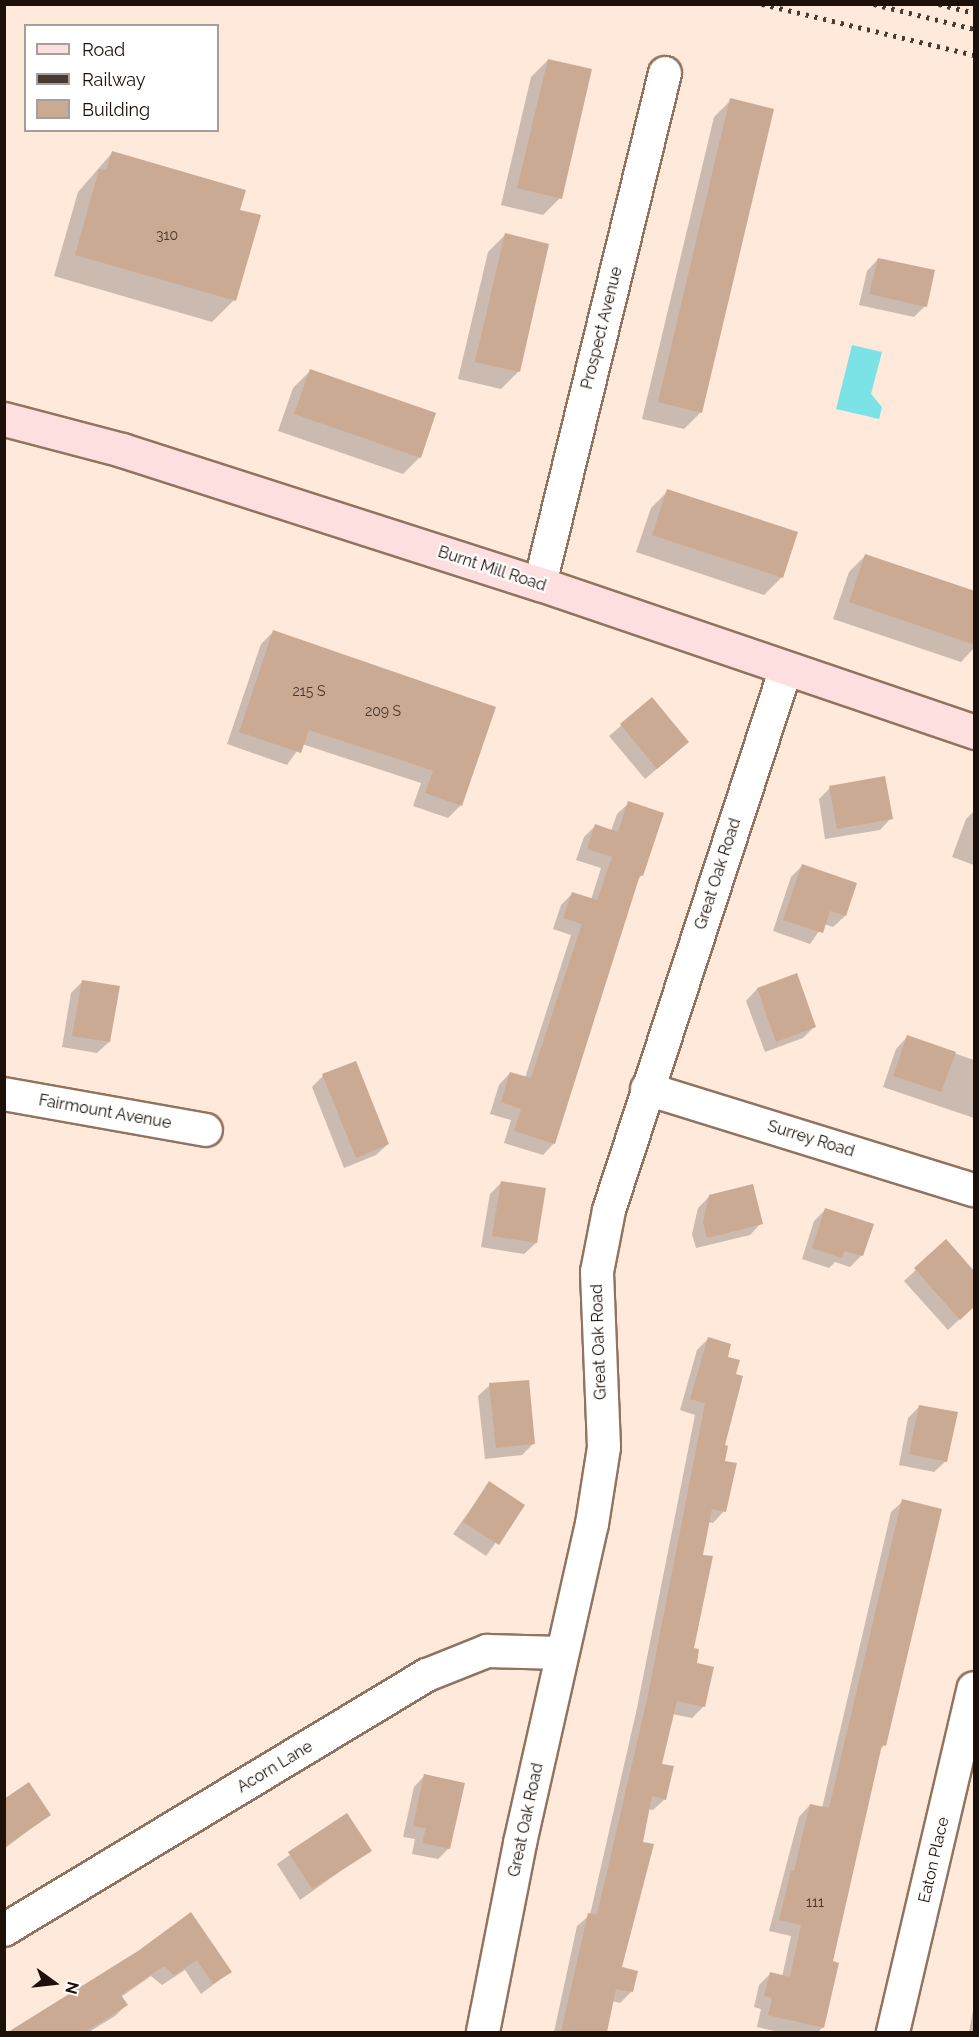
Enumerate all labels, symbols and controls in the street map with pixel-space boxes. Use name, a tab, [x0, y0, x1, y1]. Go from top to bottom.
legend	[24, 24, 219, 132]
text: Road	[82, 39, 125, 60]
text: Railway	[82, 69, 146, 90]
text: Building	[82, 99, 150, 120]
house number: 310	[156, 227, 178, 243]
street label: Prospect Avenue	[577, 264, 627, 392]
street label: Burnt Mill Road	[435, 542, 549, 596]
house number: 215 S	[293, 683, 325, 699]
house number: 209 S	[365, 703, 401, 719]
street label: Great Oak Road	[691, 816, 745, 932]
street label: Fairmount Avenue	[37, 1091, 173, 1133]
street label: Surrey Road	[765, 1117, 857, 1161]
street label: Great Oak Road	[587, 1284, 611, 1400]
street label: Acorn Lane	[234, 1737, 316, 1797]
street label: Great Oak Road	[505, 1761, 547, 1879]
street label: Eaton Place	[915, 1815, 953, 1905]
house number: 111	[806, 1894, 824, 1910]
north arrow	[24, 1953, 84, 2013]
text: N	[61, 1979, 83, 1996]

